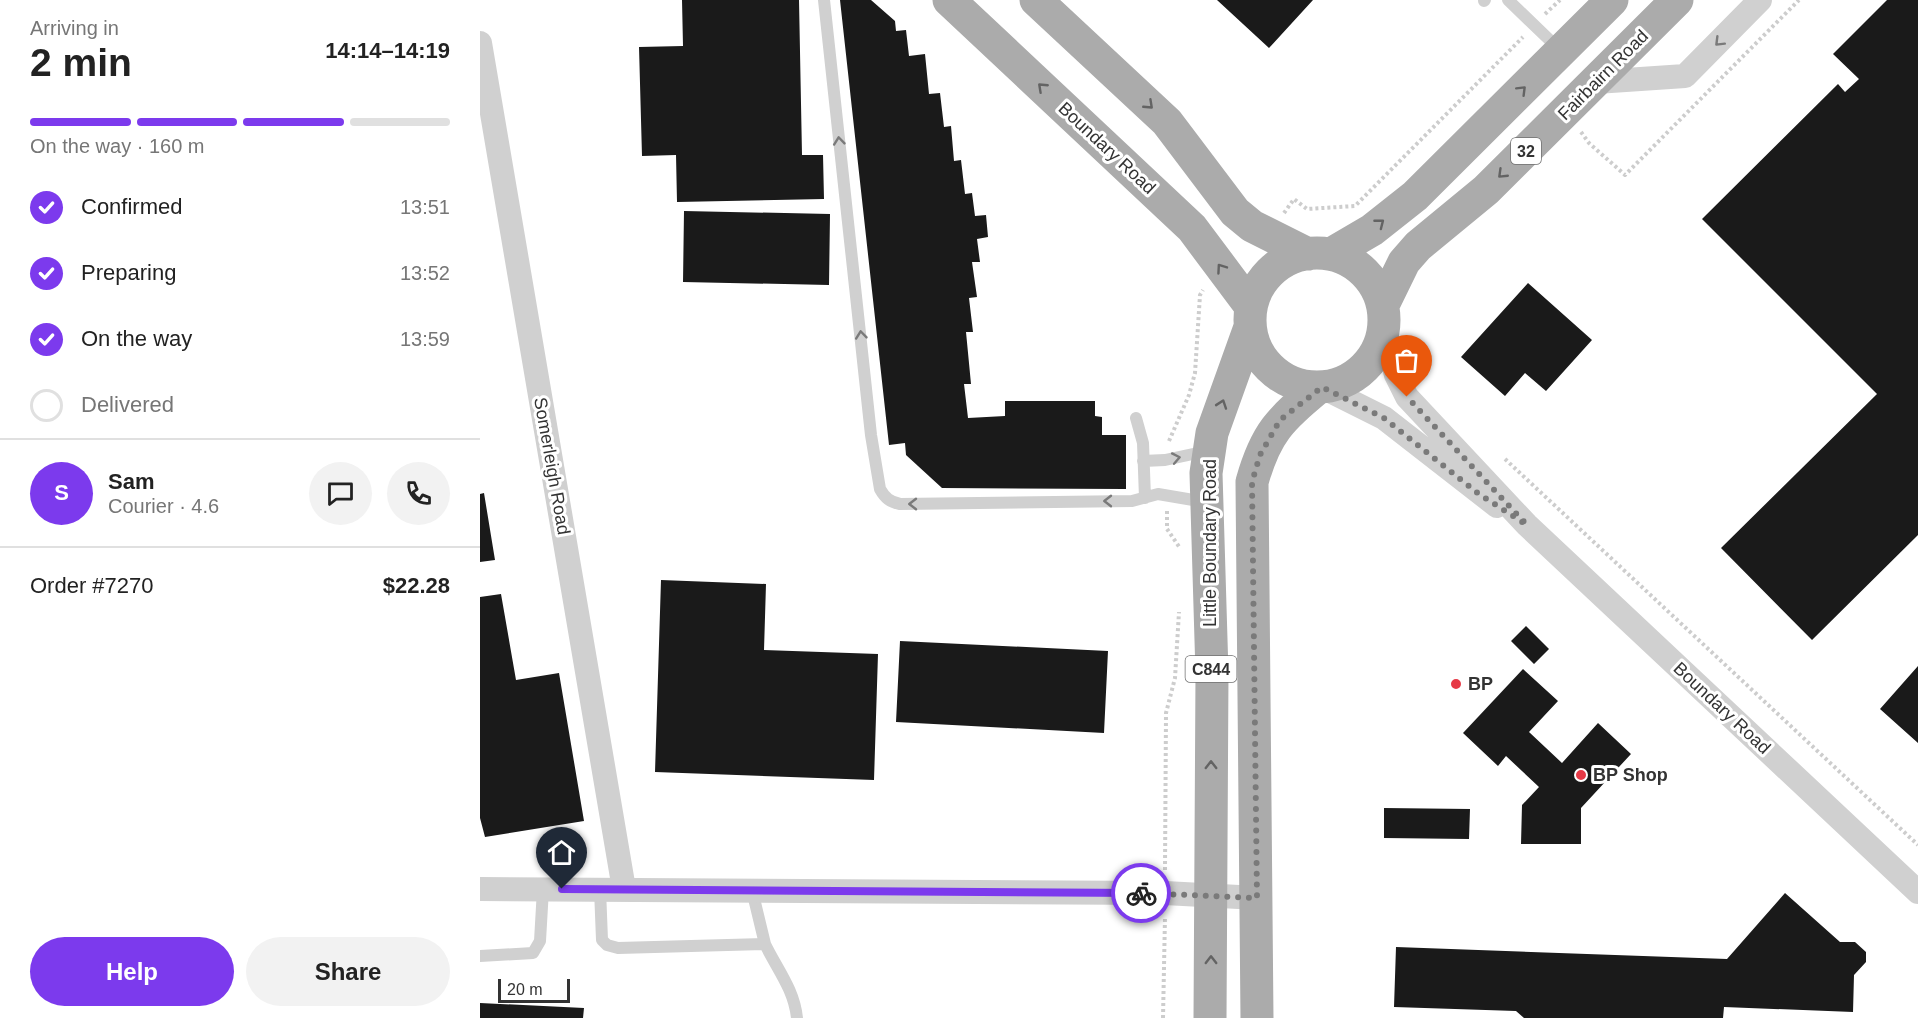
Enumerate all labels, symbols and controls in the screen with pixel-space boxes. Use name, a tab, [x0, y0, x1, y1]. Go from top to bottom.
text: Arriving in	[30, 17, 119, 39]
street label: Fairbairn Road	[1554, 26, 1652, 124]
one-way arrow	[1716, 34, 1727, 45]
text: 14:14–14:19	[325, 38, 450, 63]
text: 2 min	[30, 41, 132, 84]
one-way arrow	[1038, 83, 1049, 94]
one-way arrow	[1516, 86, 1526, 97]
street label: Boundary Road	[1054, 98, 1160, 198]
one-way arrow	[1142, 98, 1153, 109]
text: On the way · 160 m	[30, 135, 205, 157]
one-way arrow	[833, 137, 846, 146]
road number: 32	[1511, 138, 1541, 164]
one-way arrow	[1498, 167, 1509, 178]
icon: check	[30, 191, 63, 224]
text: Confirmed	[81, 194, 182, 219]
text: 13:51	[400, 196, 450, 218]
one-way arrow	[1374, 220, 1385, 231]
icon: check	[30, 257, 63, 290]
text: Preparing	[81, 260, 176, 285]
text: 13:52	[400, 262, 450, 284]
one-way arrow	[1217, 264, 1228, 275]
icon: check	[30, 323, 63, 356]
text: On the way	[81, 326, 192, 351]
text: 13:59	[400, 328, 450, 350]
one-way arrow	[855, 331, 867, 340]
pin	[1381, 335, 1432, 397]
icon: bag	[1390, 344, 1423, 377]
text: Delivered	[81, 392, 174, 417]
street label: Somerleigh Road	[530, 396, 574, 536]
one-way arrow	[1215, 399, 1228, 410]
one-way arrow	[1171, 452, 1181, 465]
street label: Little Boundary Road	[1200, 459, 1220, 627]
button: chat	[309, 462, 372, 525]
button: phone	[387, 462, 450, 525]
text: Sam	[108, 469, 154, 494]
text: S	[54, 480, 69, 505]
text: Courier · 4.6	[108, 495, 219, 517]
one-way arrow	[1103, 495, 1112, 508]
one-way arrow	[909, 498, 918, 510]
text: Order #7270	[30, 573, 154, 598]
text: $22.28	[383, 573, 450, 598]
road number: C844	[1186, 656, 1236, 682]
street label: Boundary Road	[1669, 658, 1775, 758]
place label: BP	[1468, 674, 1493, 694]
marker: BP	[1449, 677, 1463, 691]
one-way arrow	[1205, 760, 1217, 769]
place label: BP Shop	[1593, 765, 1668, 785]
marker: BP Shop	[1574, 768, 1588, 782]
pin	[536, 827, 587, 889]
icon: home	[545, 836, 578, 869]
courier	[1111, 863, 1171, 923]
icon: bike	[1125, 877, 1158, 910]
button: Help	[30, 937, 234, 1006]
button: Share	[246, 937, 450, 1006]
one-way arrow	[1205, 955, 1217, 964]
scale bar	[498, 976, 570, 1004]
text: 20 m	[507, 981, 543, 998]

